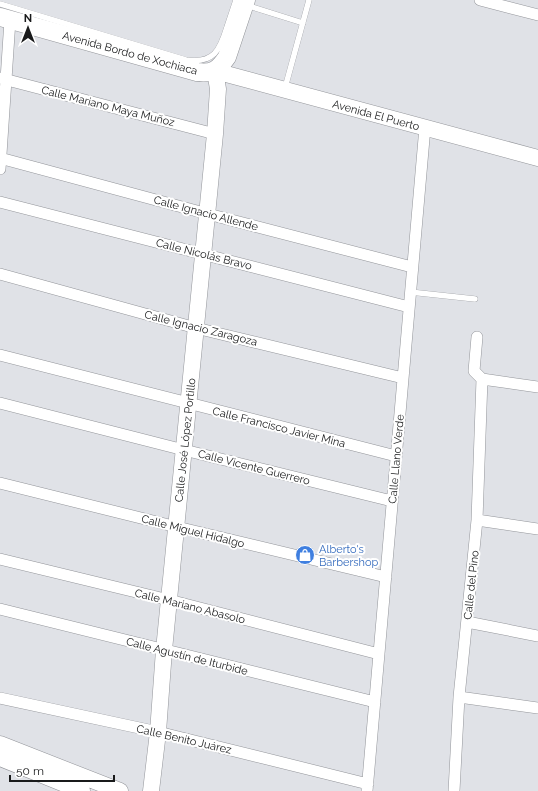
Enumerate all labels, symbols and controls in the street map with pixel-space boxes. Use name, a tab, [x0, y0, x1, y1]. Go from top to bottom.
north arrow	[8, 8, 48, 48]
text: N	[24, 12, 32, 25]
street label: Avenida Bordo de Xochiaca	[61, 29, 199, 78]
street label: Calle Mariano Maya Muñoz	[40, 84, 176, 129]
street label: Avenida El Puerto	[331, 98, 421, 133]
street label: Calle Ignacio Allende	[152, 193, 260, 234]
street label: Calle Nicolás Bravo	[155, 236, 254, 273]
street label: Calle Ignacio Zaragoza	[143, 308, 259, 349]
street label: Calle José López Portillo	[173, 377, 199, 503]
street label: Calle Francisco Javier Mina	[211, 405, 347, 450]
street label: Calle Llano Verde	[386, 413, 407, 504]
street label: Calle Vicente Guerrero	[196, 447, 312, 488]
street label: Calle Miguel Hidalgo	[140, 512, 246, 551]
place label: Alberto's Barbershop	[319, 543, 379, 569]
shop icon: Alberto's Barbershop	[294, 544, 316, 566]
street label: Calle del Pino	[461, 549, 482, 620]
street label: Calle Mariano Abasolo	[133, 586, 247, 627]
street label: Calle Agustín de Iturbide	[125, 635, 250, 678]
street label: Calle Benito Juárez	[135, 722, 233, 757]
scale bar	[10, 757, 114, 783]
text: 50 m	[16, 764, 44, 778]

